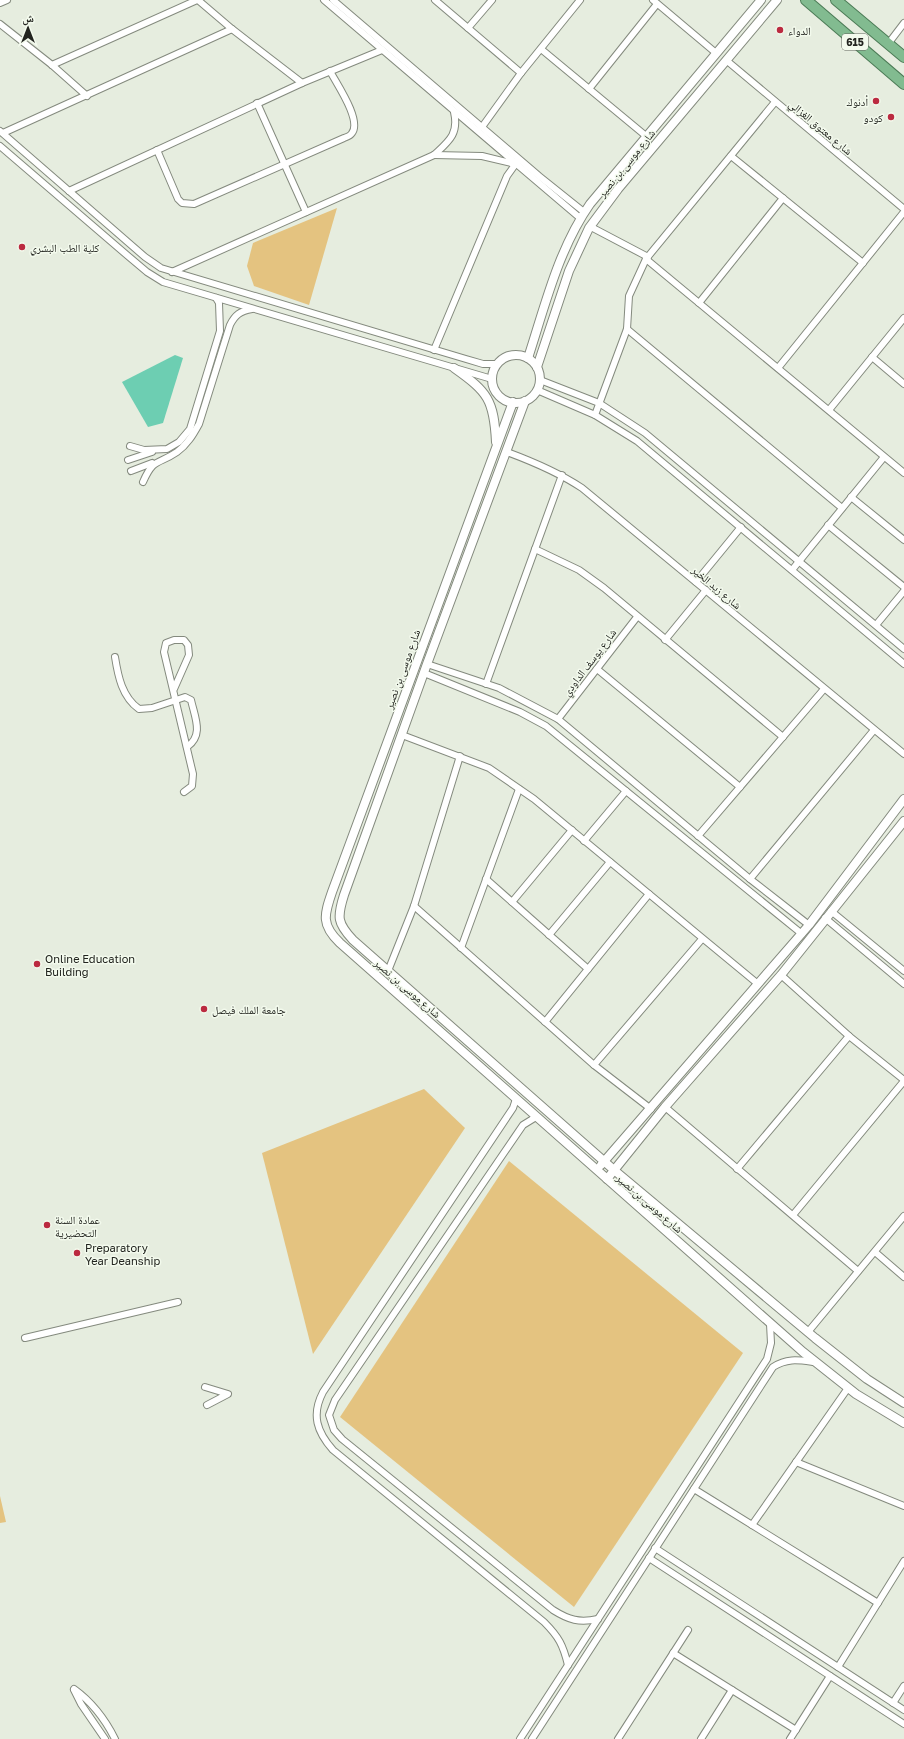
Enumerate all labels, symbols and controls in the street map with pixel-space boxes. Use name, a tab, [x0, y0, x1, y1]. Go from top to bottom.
north arrow	[8, 8, 48, 48]
text: ش	[22, 11, 34, 26]
place label: الدواء	[788, 24, 811, 37]
marker: الدواء	[775, 25, 785, 35]
road number: 615	[842, 34, 868, 50]
place label: أدنوك	[847, 95, 868, 108]
marker: أدنوك	[871, 96, 881, 106]
street label: شارع معتوق الغزالي	[785, 97, 855, 159]
place label: كودو	[864, 111, 883, 124]
marker: كودو	[886, 112, 896, 122]
street label: شارع موسى بن نصير	[594, 126, 658, 201]
place label: كلية الطب البشري	[30, 241, 100, 256]
marker: كلية الطب البشري	[17, 242, 27, 252]
street label: شارع زيد الخير	[688, 562, 744, 612]
street label: شارع يوسف الداودي	[559, 626, 621, 700]
street label: شارع موسى بن نصير	[381, 628, 423, 712]
place label: Online Education Building	[45, 952, 135, 978]
street label: شارع موسى بن نصير	[371, 955, 444, 1021]
marker: Online Education Building	[32, 959, 42, 969]
place label: جامعة الملك فيصل	[212, 1003, 286, 1017]
marker: جامعة الملك فيصل	[199, 1004, 209, 1014]
street label: شارع موسى بن نصير	[613, 1170, 686, 1236]
place label: عمادة السنة التحضيرية	[55, 1213, 101, 1239]
marker: عمادة السنة التحضيرية	[42, 1220, 52, 1230]
place label: Preparatory Year Deanship	[85, 1241, 160, 1267]
marker: Preparatory Year Deanship	[72, 1248, 82, 1258]

